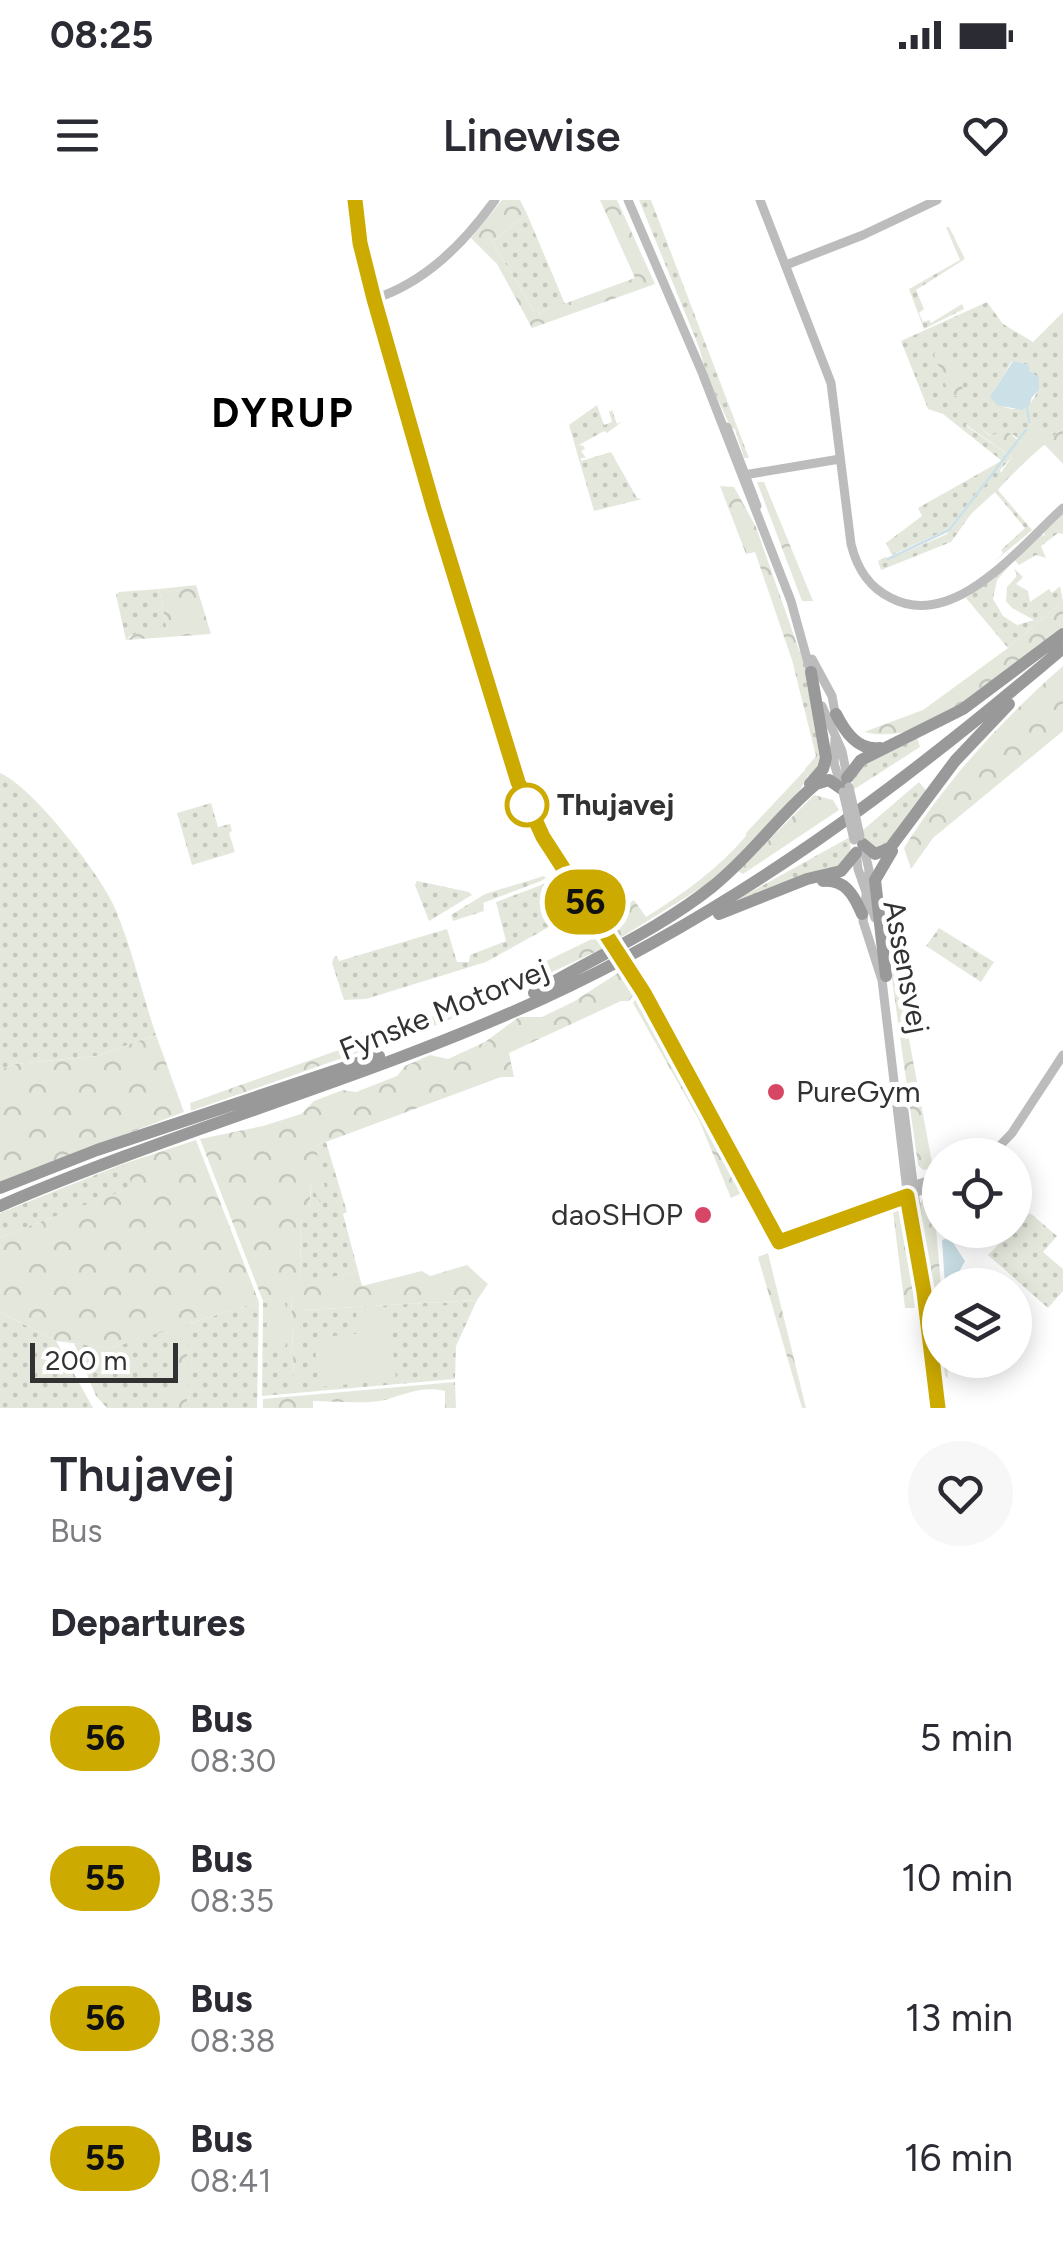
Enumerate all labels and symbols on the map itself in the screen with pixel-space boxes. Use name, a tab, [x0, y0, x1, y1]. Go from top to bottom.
district label: DYRUP	[211, 389, 355, 437]
marker: Thujavej	[506, 784, 548, 826]
place label: Thujavej	[557, 786, 675, 823]
line badge: 56	[540, 870, 630, 934]
street label: Assensvej	[875, 897, 938, 1037]
street label: Fynske Motorvej	[334, 951, 554, 1068]
place label: PureGym	[796, 1073, 921, 1110]
marker: PureGym	[765, 1081, 787, 1103]
place label: daoSHOP	[551, 1196, 683, 1233]
marker: daoSHOP	[692, 1204, 714, 1226]
scale bar	[30, 1338, 178, 1382]

